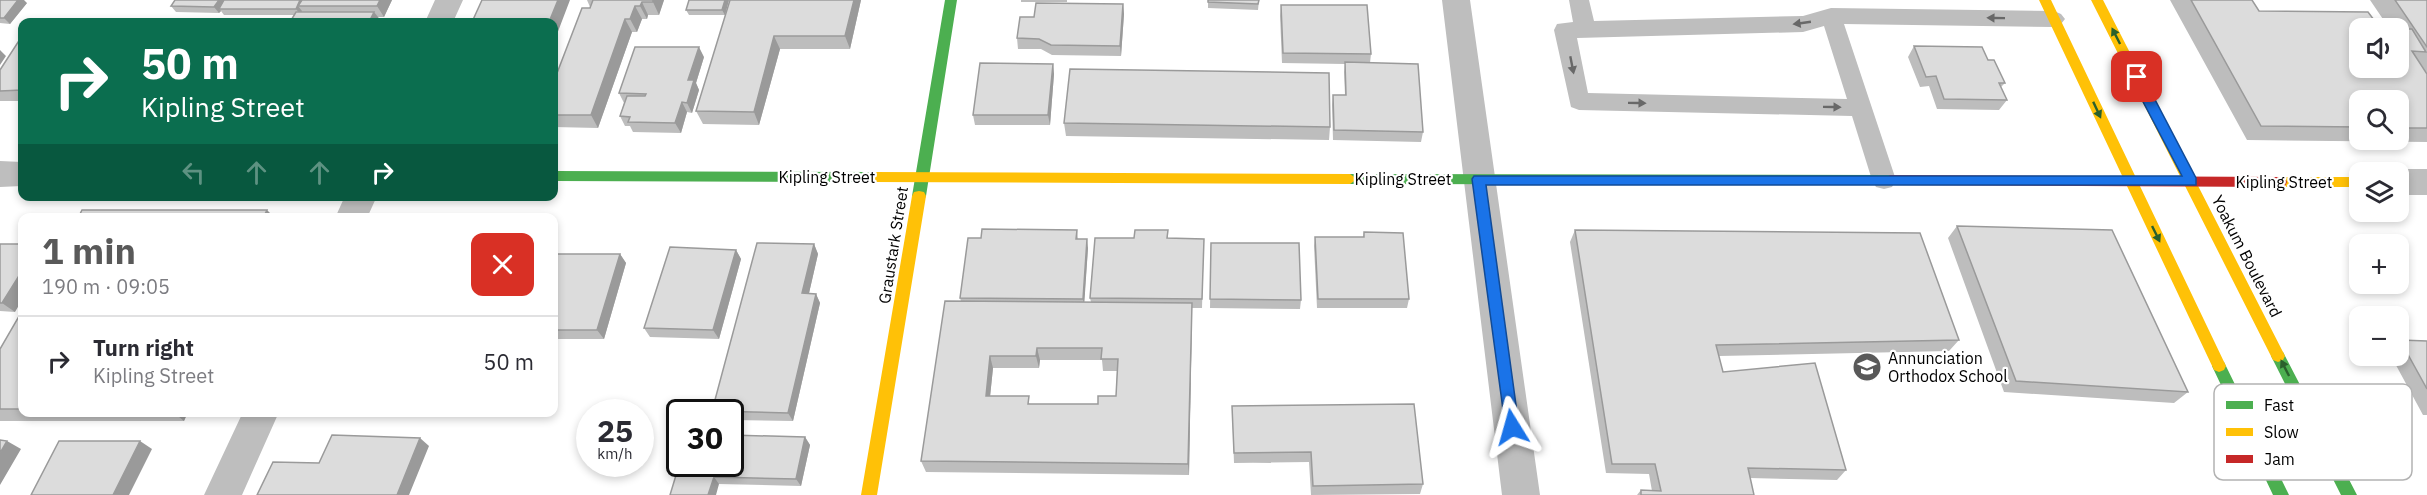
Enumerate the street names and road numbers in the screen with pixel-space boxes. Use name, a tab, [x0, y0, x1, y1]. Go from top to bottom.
street label: Kipling Street	[779, 167, 875, 187]
street label: Kipling Street	[1355, 169, 1451, 189]
street label: Kipling Street	[2236, 172, 2332, 192]
street label: Graustark Street	[874, 185, 912, 305]
street label: Yoakum Boulevard	[2208, 192, 2286, 320]

